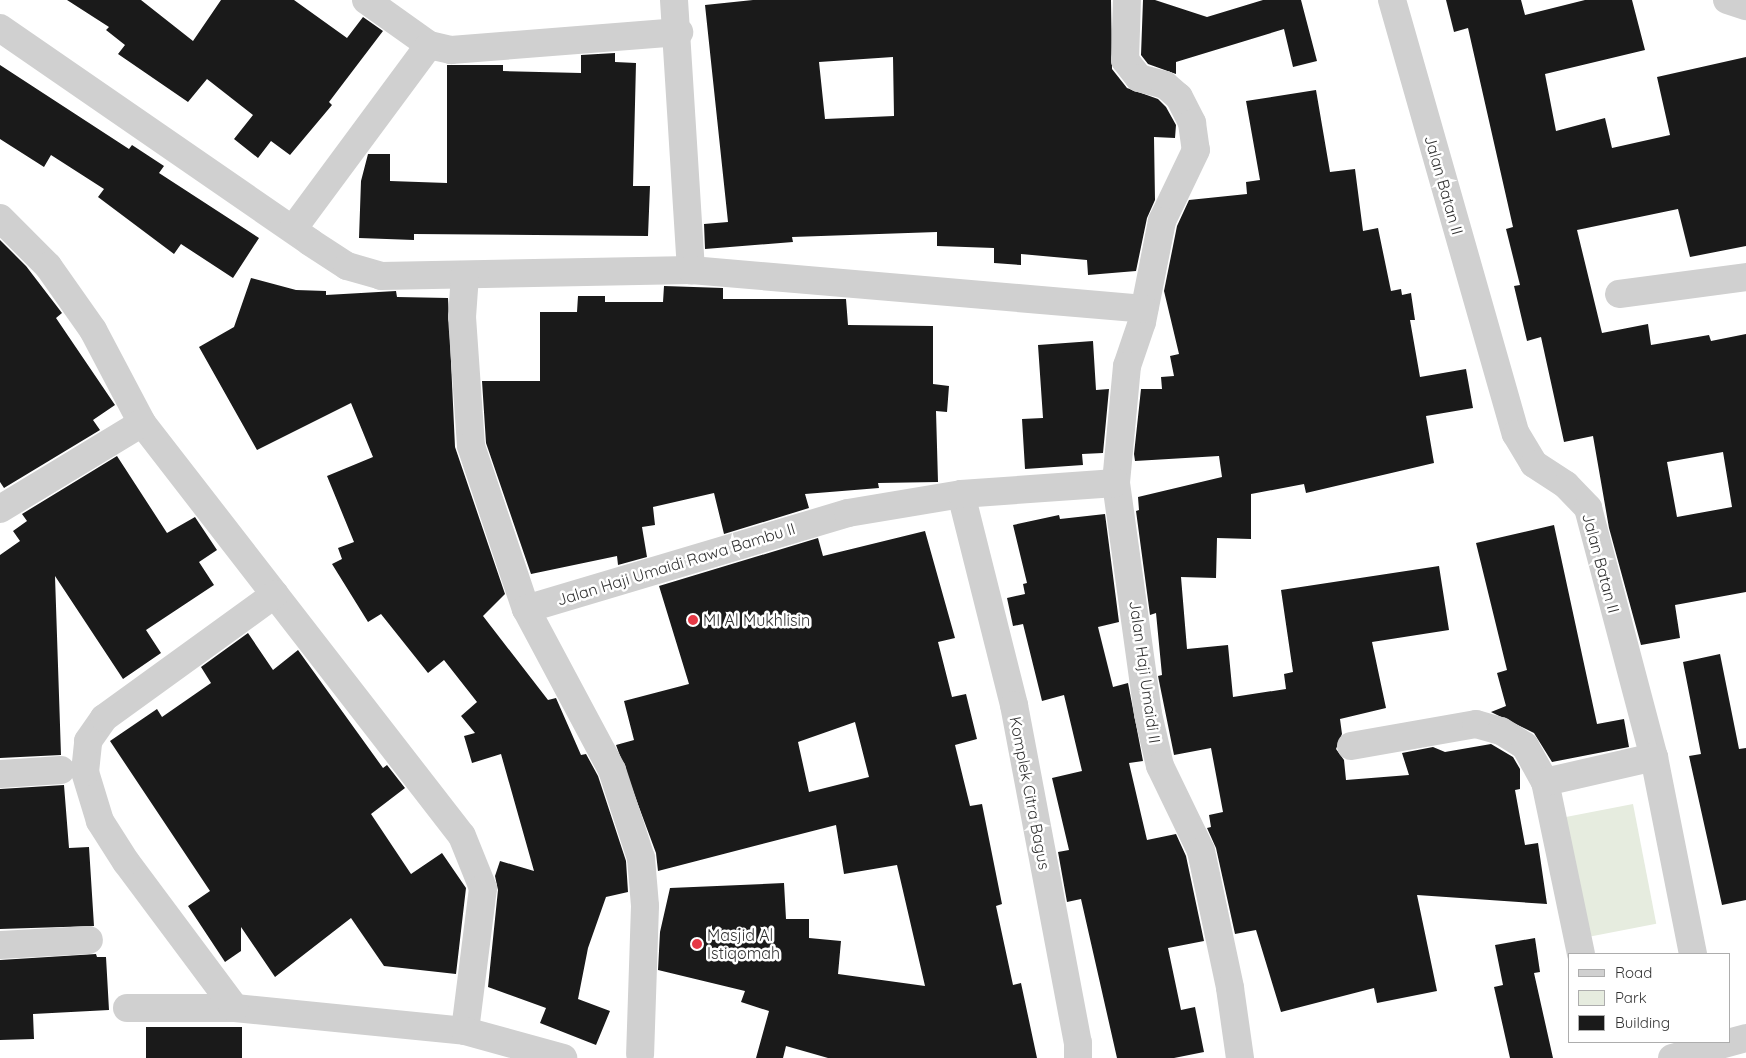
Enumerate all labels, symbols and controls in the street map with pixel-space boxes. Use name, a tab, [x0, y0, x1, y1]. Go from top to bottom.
street label: Jalan Batan II	[1421, 133, 1467, 237]
street label: Jalan Batan II	[1578, 511, 1624, 615]
street label: Jalan Haji Umaidi Rawa Bambu II	[555, 519, 797, 609]
street label: Jalan Haji Umaidi II	[1125, 599, 1165, 745]
place label: MI Al Mukhlisin	[703, 610, 810, 630]
marker: MI Al Mukhlisin	[687, 614, 699, 626]
street label: Komplek Citra Bagus	[1006, 715, 1054, 871]
place label: Masjid Al Istiqomah	[707, 925, 780, 963]
marker: Masjid Al Istiqomah	[691, 938, 703, 950]
legend	[1568, 953, 1731, 1043]
text: Road	[1615, 963, 1652, 982]
text: Park	[1615, 988, 1647, 1007]
text: Building	[1615, 1013, 1670, 1032]

